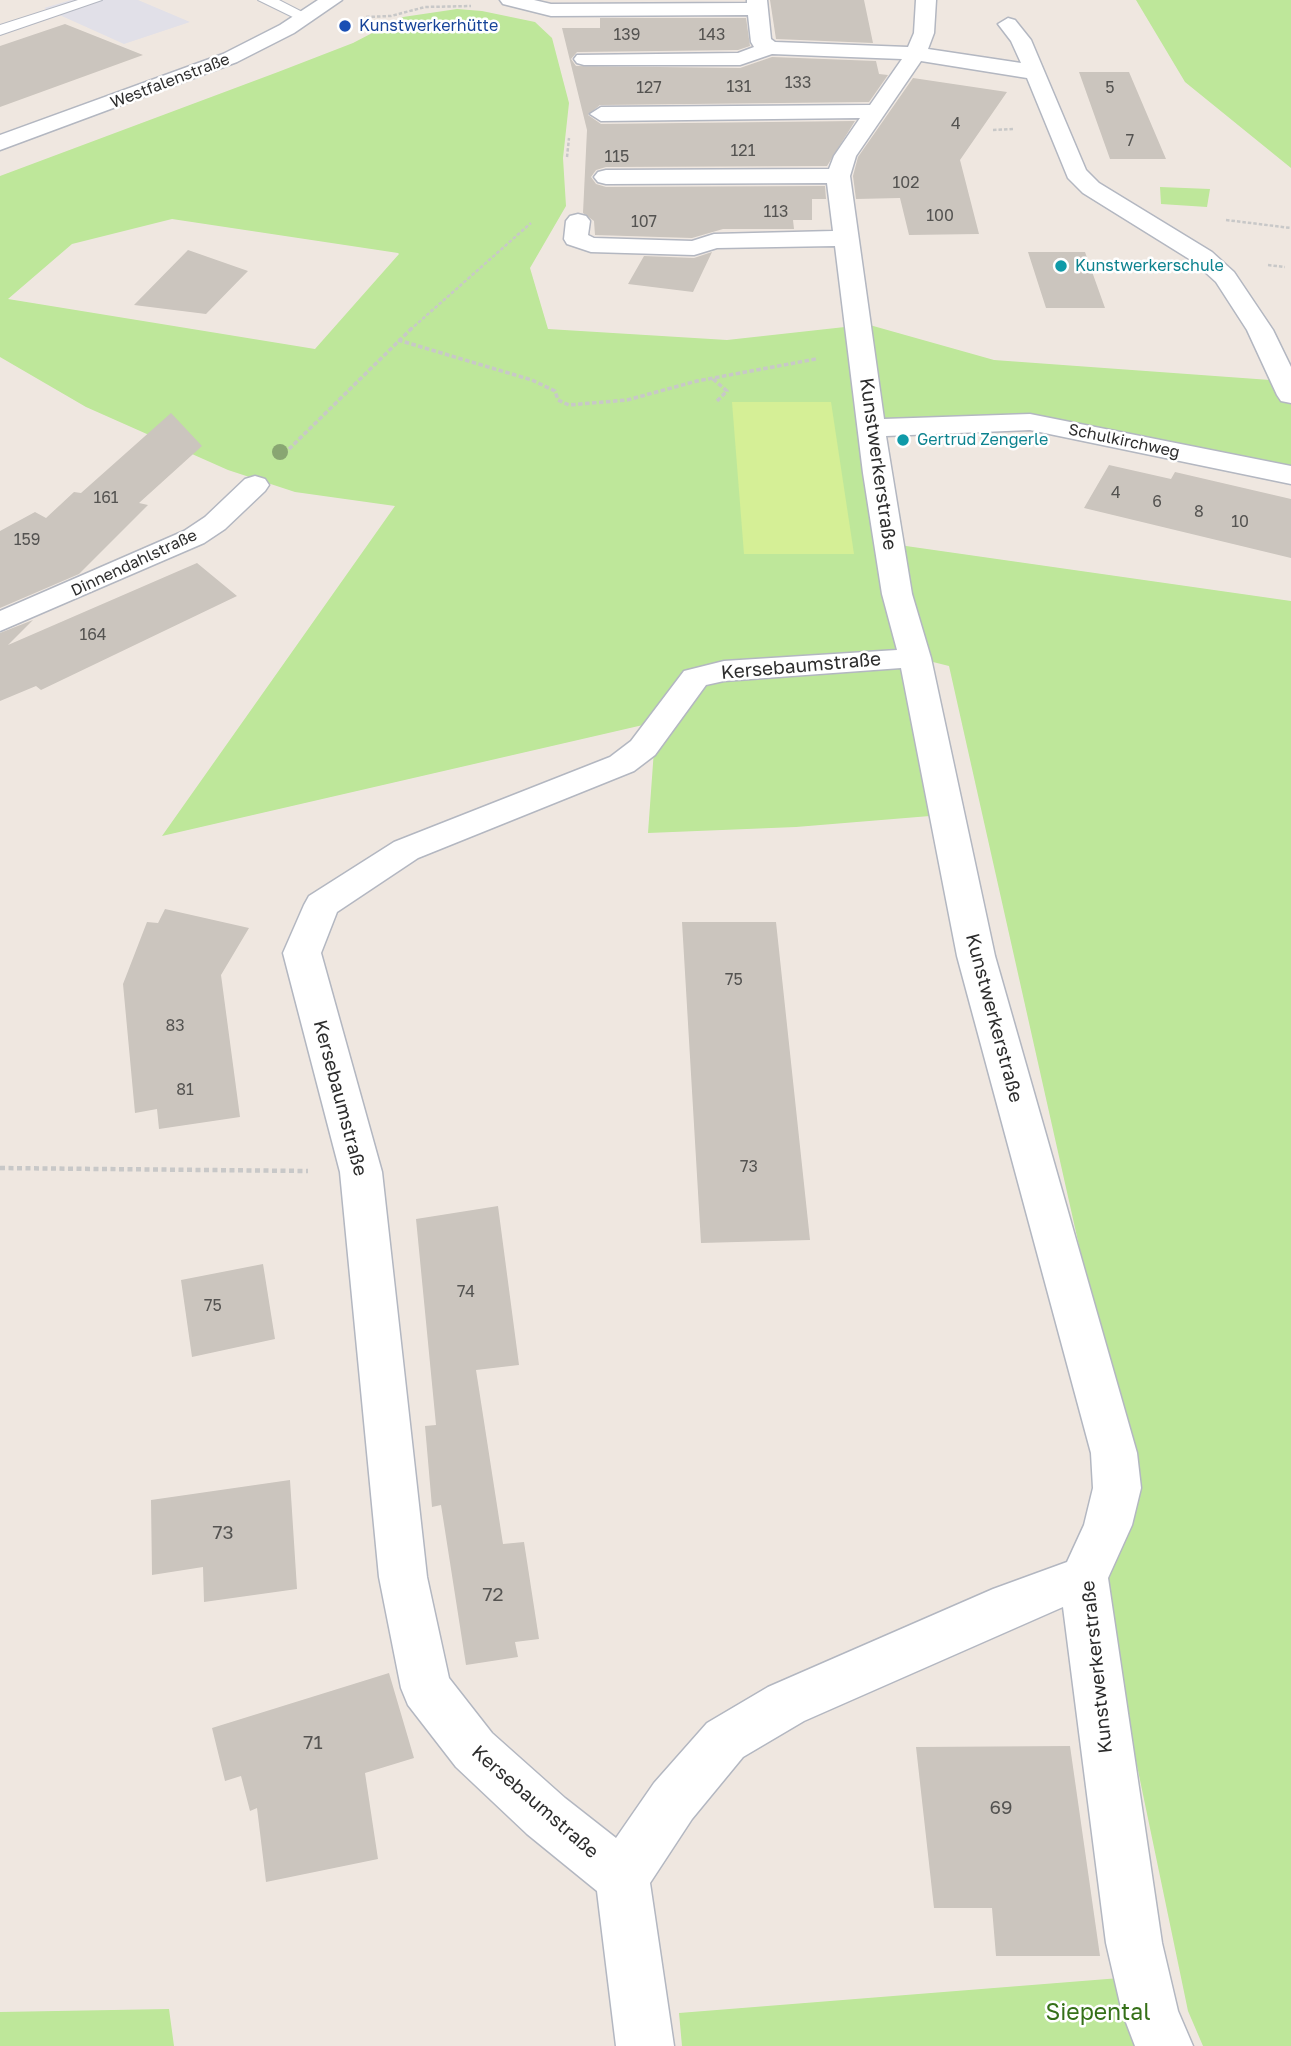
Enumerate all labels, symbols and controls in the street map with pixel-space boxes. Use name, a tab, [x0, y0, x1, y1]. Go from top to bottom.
place label: Kunstwerkerhütte	[359, 16, 498, 36]
marker: Kunstwerkerhütte	[337, 18, 353, 34]
house number: 139	[614, 25, 640, 45]
house number: 143	[699, 25, 725, 45]
street label: Westfalenstraße	[108, 49, 232, 113]
house number: 133	[785, 73, 811, 93]
house number: 131	[727, 77, 751, 97]
house number: 127	[636, 78, 662, 98]
house number: 5	[1105, 78, 1115, 98]
house number: 4	[951, 114, 961, 134]
house number: 7	[1126, 131, 1134, 151]
house number: 121	[731, 141, 755, 161]
house number: 115	[605, 147, 629, 167]
house number: 102	[893, 173, 919, 193]
house number: 113	[764, 202, 788, 222]
house number: 100	[926, 206, 954, 226]
house number: 107	[631, 212, 657, 232]
place label: Kunstwerkerschule	[1075, 256, 1224, 276]
marker: Kunstwerkerschule	[1053, 258, 1069, 274]
street label: Kunstwerkerstraße	[855, 376, 901, 552]
street label: Schulkirchweg	[1067, 420, 1181, 462]
place label: Gertrud Zengerle	[917, 430, 1048, 450]
marker: Gertrud Zengerle	[895, 432, 911, 448]
house number: 4	[1111, 483, 1121, 503]
house number: 161	[93, 488, 119, 508]
house number: 6	[1152, 492, 1162, 512]
house number: 8	[1194, 502, 1204, 522]
house number: 10	[1231, 512, 1249, 532]
street label: Dinnendahlstraße	[68, 525, 200, 601]
house number: 159	[14, 530, 40, 550]
house number: 164	[79, 625, 107, 645]
street label: Kersebaumstraße	[720, 648, 882, 684]
street label: Kunstwerkerstraße	[960, 931, 1028, 1105]
house number: 75	[725, 970, 743, 990]
house number: 83	[165, 1016, 185, 1036]
street label: Kersebaumstraße	[308, 1017, 372, 1179]
house number: 81	[176, 1080, 194, 1100]
house number: 73	[740, 1157, 758, 1177]
house number: 74	[457, 1282, 475, 1302]
house number: 75	[204, 1296, 222, 1316]
house number: 73	[212, 1522, 234, 1544]
street label: Kunstwerkerstraße	[1077, 1579, 1117, 1755]
house number: 72	[482, 1584, 504, 1606]
house number: 71	[303, 1732, 323, 1754]
street label: Kersebaumstraße	[467, 1741, 603, 1863]
house number: 69	[990, 1797, 1012, 1819]
park label: Siepental	[1045, 1999, 1151, 2027]

